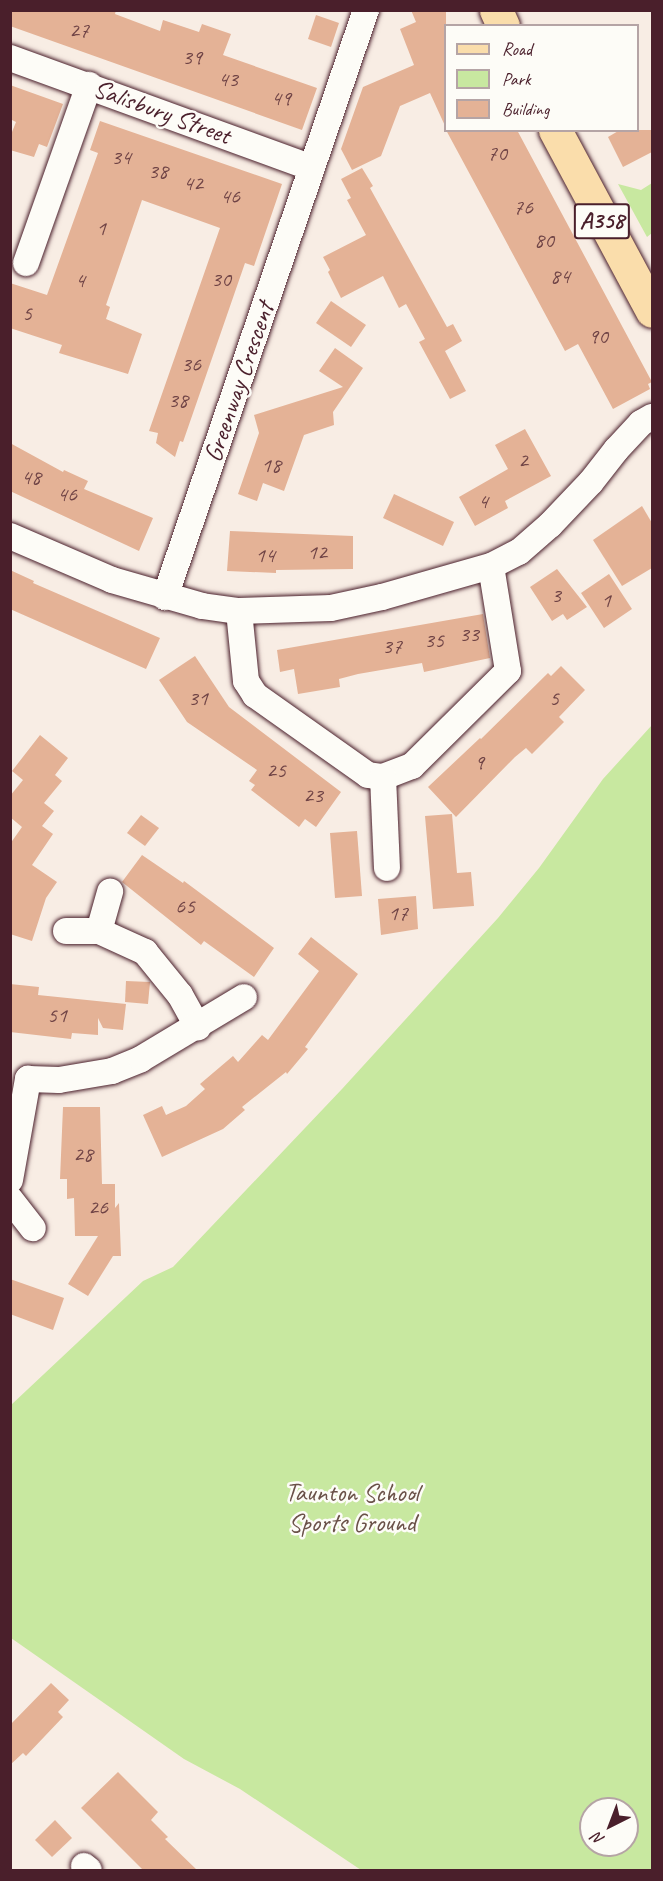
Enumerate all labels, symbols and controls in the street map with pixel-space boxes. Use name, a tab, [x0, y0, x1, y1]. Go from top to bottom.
house number: 27	[69, 18, 89, 44]
legend	[444, 24, 639, 132]
text: Road	[502, 38, 532, 60]
house number: 39	[182, 45, 202, 71]
house number: 43	[218, 67, 238, 93]
text: Park	[502, 68, 531, 90]
street label: Salisbury Street	[89, 73, 235, 151]
house number: 49	[271, 86, 291, 112]
text: Building	[502, 98, 549, 120]
house number: 70	[487, 141, 507, 167]
house number: 34	[111, 145, 131, 171]
house number: 38	[148, 159, 168, 185]
house number: 42	[183, 171, 203, 197]
house number: 46	[220, 184, 240, 210]
house number: 76	[513, 195, 533, 221]
road number: A358	[574, 200, 630, 242]
house number: 1	[96, 216, 106, 242]
house number: 80	[534, 228, 554, 254]
house number: 84	[550, 264, 570, 290]
house number: 30	[211, 267, 231, 293]
house number: 4	[75, 268, 85, 294]
street label: Greenway Crescent	[197, 298, 281, 466]
house number: 5	[22, 301, 32, 327]
house number: 90	[588, 324, 608, 350]
house number: 36	[181, 352, 201, 378]
house number: 38	[168, 388, 188, 414]
house number: 2	[518, 448, 528, 474]
house number: 18	[261, 453, 281, 479]
house number: 48	[21, 465, 41, 491]
house number: 46	[57, 482, 77, 508]
house number: 4	[478, 489, 488, 515]
house number: 12	[307, 540, 327, 566]
house number: 14	[255, 543, 275, 569]
house number: 3	[551, 583, 561, 609]
house number: 1	[601, 588, 611, 614]
house number: 33	[459, 622, 479, 648]
house number: 35	[424, 628, 444, 654]
house number: 37	[382, 634, 402, 660]
house number: 31	[188, 686, 208, 712]
house number: 5	[549, 686, 559, 712]
house number: 9	[474, 750, 484, 776]
house number: 25	[266, 758, 286, 784]
house number: 23	[303, 783, 323, 809]
house number: 65	[175, 894, 195, 920]
house number: 17	[388, 901, 408, 927]
house number: 51	[47, 1003, 67, 1029]
house number: 28	[73, 1142, 93, 1168]
house number: 26	[88, 1195, 108, 1221]
park label: Taunton School Sports Ground	[285, 1477, 419, 1538]
north arrow	[579, 1797, 639, 1857]
text: N	[588, 1828, 609, 1850]

